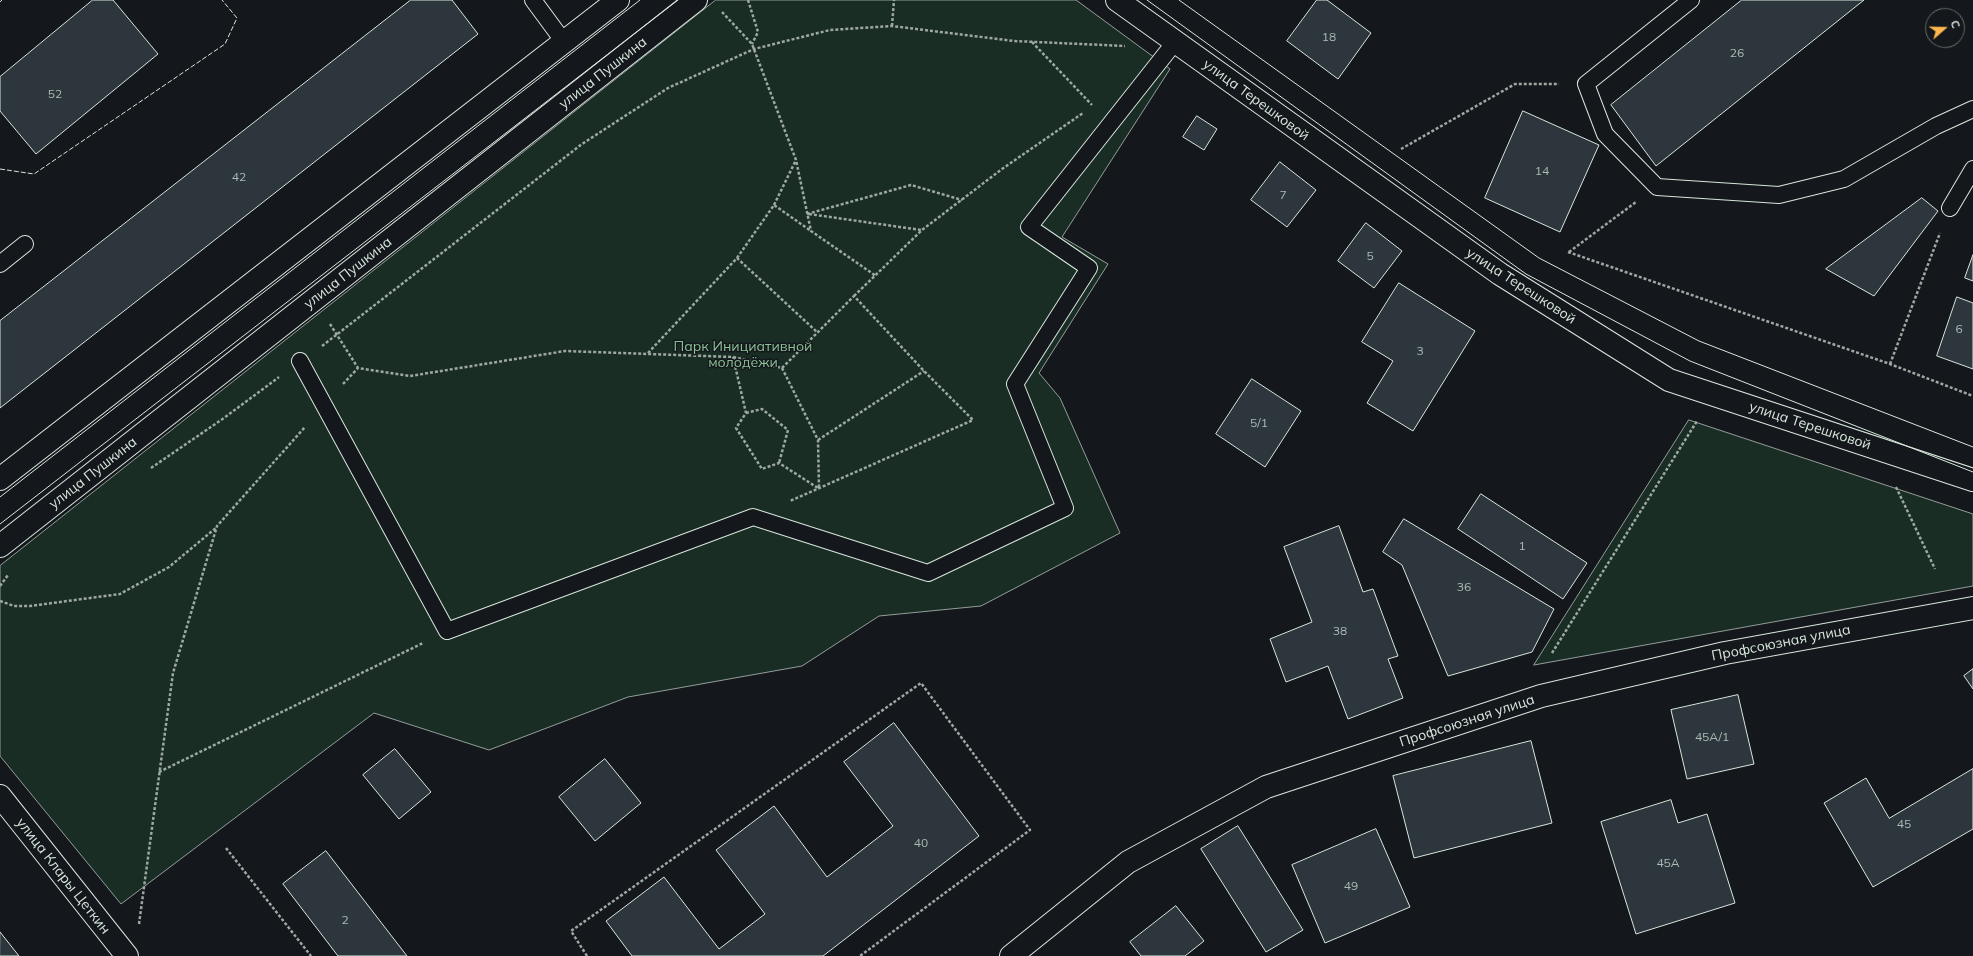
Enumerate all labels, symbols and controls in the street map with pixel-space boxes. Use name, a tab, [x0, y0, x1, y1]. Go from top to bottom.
north arrow	[1925, 8, 1965, 48]
text: С	[1947, 18, 1963, 30]
house number: 18	[1322, 30, 1336, 44]
street label: улица Пушкина	[556, 33, 650, 113]
house number: 26	[1730, 46, 1744, 60]
street label: улица Терешковой	[1200, 56, 1312, 144]
house number: 52	[48, 87, 62, 101]
house number: 14	[1535, 164, 1549, 178]
house number: 42	[232, 170, 246, 184]
house number: 7	[1279, 188, 1287, 202]
street label: улица Пушкина	[301, 233, 395, 313]
street label: улица Терешковой	[1463, 244, 1579, 328]
house number: 5	[1366, 249, 1374, 263]
house number: 6	[1955, 322, 1963, 336]
park label: Парк Инициативной молодёжи	[674, 339, 812, 372]
house number: 3	[1416, 344, 1424, 358]
street label: улица Терешковой	[1747, 398, 1873, 454]
house number: 5/1	[1250, 416, 1268, 430]
street label: улица Пушкина	[46, 433, 140, 513]
house number: 1	[1518, 539, 1526, 553]
house number: 36	[1457, 580, 1471, 594]
street label: Профсоюзная улица	[1710, 621, 1852, 665]
house number: 38	[1333, 624, 1347, 638]
street label: Профсоюзная улица	[1397, 691, 1537, 751]
house number: 45А/1	[1695, 730, 1729, 744]
street label: улица Клары Цеткин	[12, 815, 114, 937]
house number: 45	[1897, 817, 1911, 831]
house number: 40	[914, 836, 928, 850]
house number: 45А	[1656, 856, 1680, 870]
house number: 49	[1344, 879, 1358, 893]
house number: 2	[341, 913, 349, 927]

